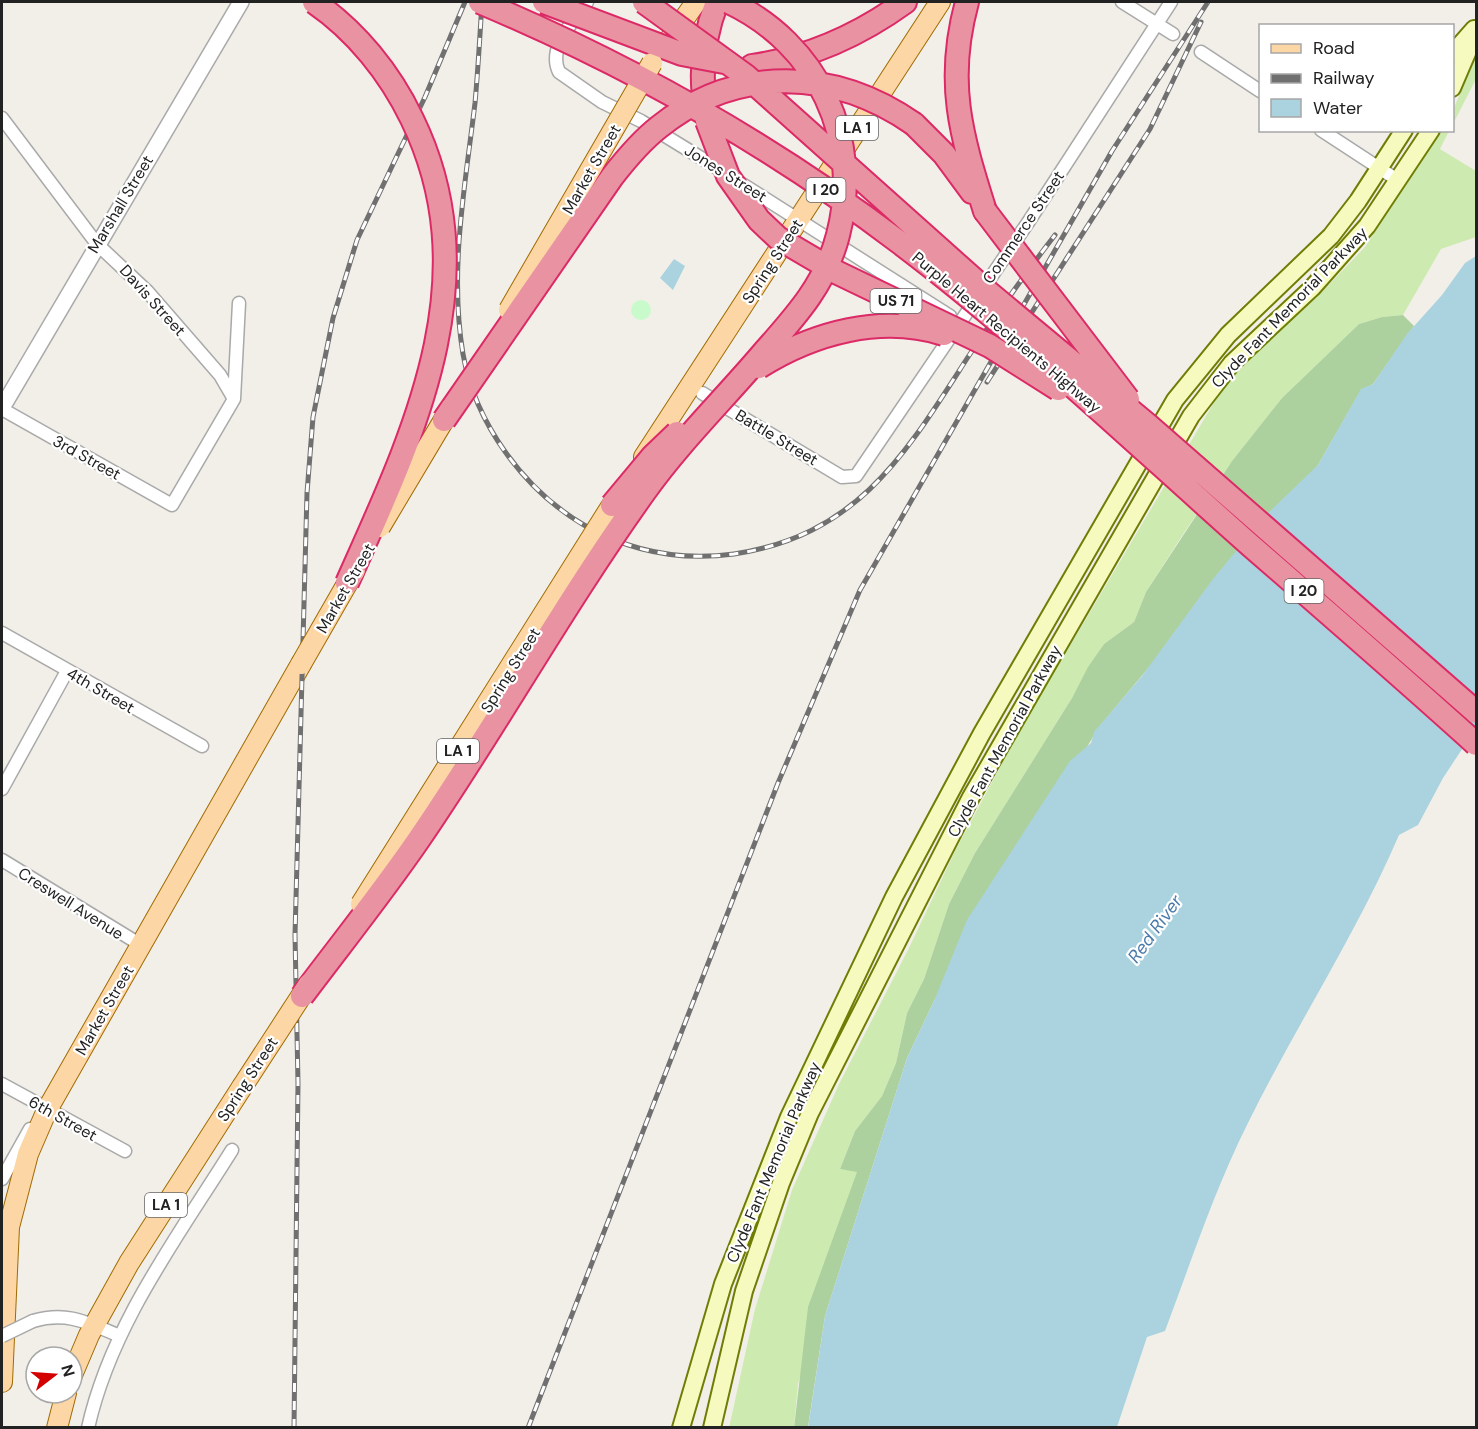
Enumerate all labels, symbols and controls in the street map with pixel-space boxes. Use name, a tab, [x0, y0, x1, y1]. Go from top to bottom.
legend	[1259, 24, 1454, 132]
text: Road	[1313, 36, 1355, 60]
text: Railway	[1313, 66, 1375, 90]
text: Water	[1313, 96, 1363, 120]
road number: LA 1	[836, 116, 878, 140]
street label: Market Street	[557, 121, 626, 218]
street label: Jones Street	[681, 140, 771, 207]
street label: Marshall Street	[83, 151, 158, 257]
street label: Commerce Street	[978, 167, 1069, 288]
road number: I 20	[806, 178, 846, 202]
street label: Spring Street	[737, 215, 808, 308]
street label: Clyde Fant Memorial Parkway	[1207, 222, 1372, 392]
street label: Purple Heart Recipients Highway	[908, 247, 1106, 418]
street label: Davis Street	[115, 260, 190, 341]
road number: US 71	[870, 289, 922, 313]
street label: Battle Street	[732, 404, 822, 470]
street label: 3rd Street	[49, 430, 125, 485]
street label: Market Street	[311, 540, 380, 637]
road number: I 20	[1284, 579, 1324, 603]
street label: Spring Street	[476, 624, 545, 717]
street label: Clyde Fant Memorial Parkway	[943, 641, 1066, 841]
street label: 4th Street	[63, 663, 138, 718]
road number: LA 1	[437, 739, 479, 763]
street label: Creswell Avenue	[14, 863, 127, 944]
water label: Red River	[1122, 889, 1189, 968]
street label: Market Street	[70, 962, 139, 1059]
street label: Spring Street	[212, 1033, 283, 1126]
street label: Clyde Fant Memorial Parkway	[722, 1058, 825, 1266]
street label: 6th Street	[25, 1091, 101, 1146]
road number: LA 1	[145, 1193, 187, 1217]
north arrow	[24, 1345, 84, 1405]
text: N	[56, 1362, 80, 1379]

